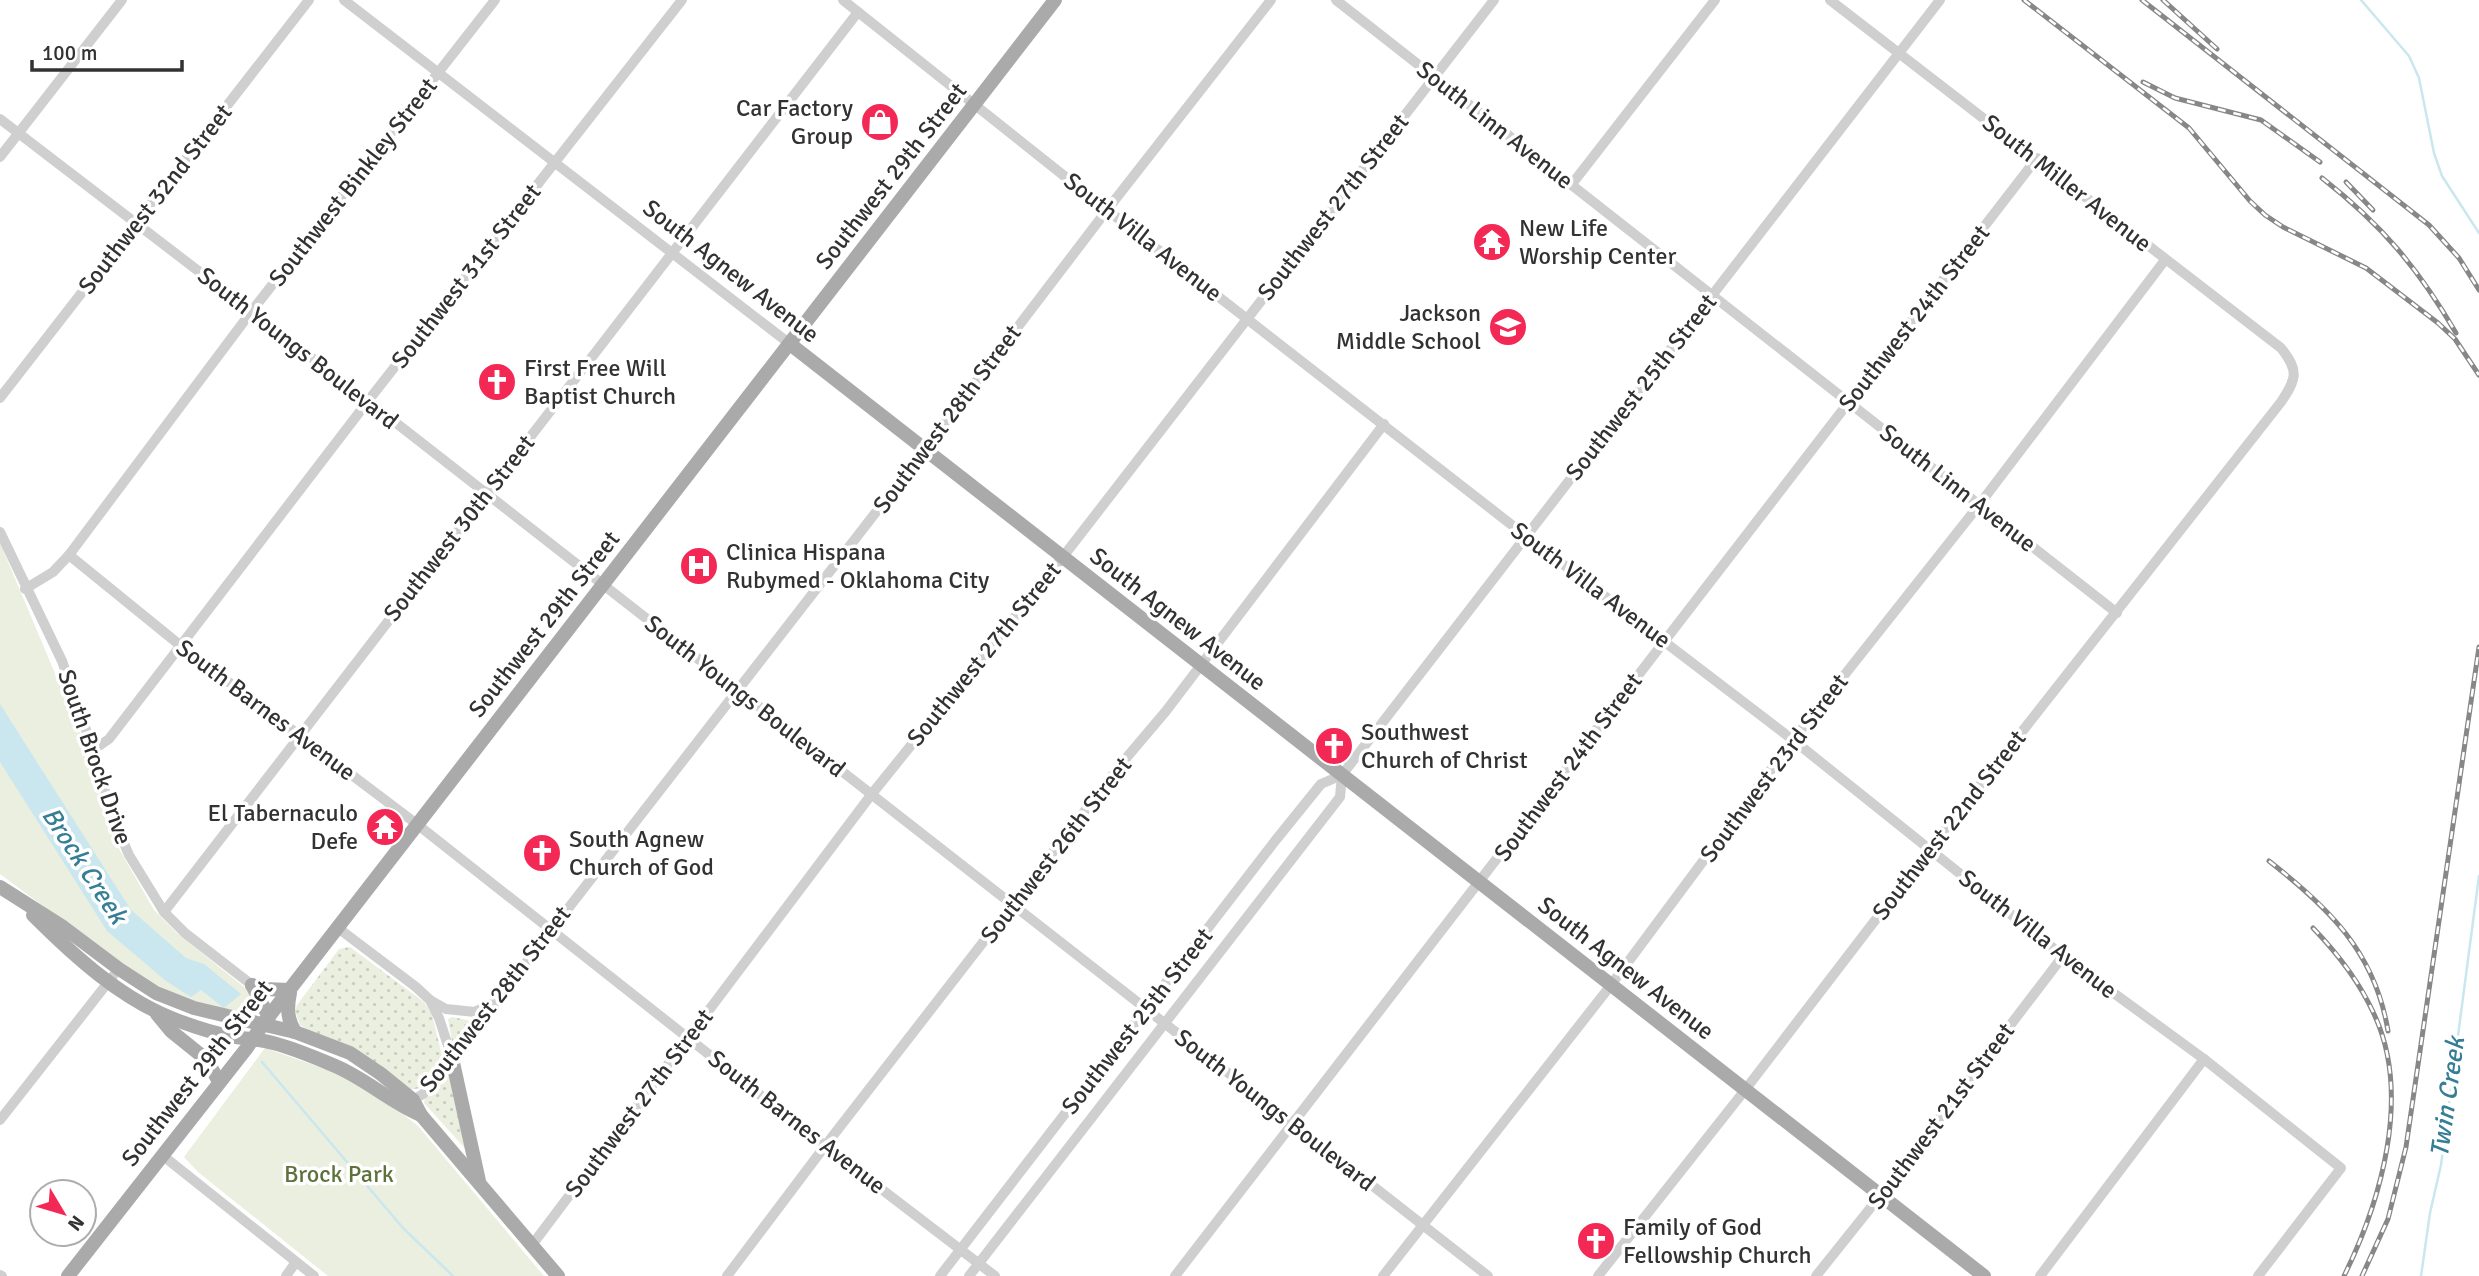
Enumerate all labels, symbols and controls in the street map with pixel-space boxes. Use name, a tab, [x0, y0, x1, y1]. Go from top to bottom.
scale bar	[32, 28, 182, 72]
text: 100 m	[42, 40, 97, 66]
street label: South Linn Avenue	[1411, 54, 1579, 196]
street label: Southwest Binkley Street	[262, 72, 444, 292]
street label: Southwest 29th Street	[809, 77, 973, 275]
place label: Car Factory Group	[736, 93, 853, 151]
street label: Southwest 32nd Street	[72, 98, 238, 300]
shop icon: Car Factory Group	[859, 101, 901, 143]
street label: Southwest 27th Street	[1251, 108, 1415, 306]
street label: South Miller Avenue	[1976, 108, 2158, 258]
street label: South Villa Avenue	[1058, 166, 1228, 308]
street label: Southwest 31st Street	[385, 178, 547, 374]
street label: South Agnew Avenue	[637, 193, 825, 349]
place label: New Life Worship Center	[1519, 213, 1676, 271]
street label: Southwest 24th Street	[1832, 219, 1996, 417]
temple icon: New Life Worship Center	[1471, 221, 1513, 263]
street label: South Youngs Boulevard	[192, 260, 404, 436]
street label: Southwest 25th Street	[1559, 288, 1723, 486]
place label: Jackson Middle School	[1336, 298, 1481, 356]
school or university icon: Jackson Middle School	[1487, 306, 1529, 348]
street label: Southwest 28th Street	[866, 319, 1028, 519]
place label: First Free Will Baptist Church	[524, 353, 676, 411]
church icon: First Free Will Baptist Church	[476, 361, 518, 403]
street label: South Linn Avenue	[1874, 417, 2042, 559]
street label: Southwest 30th Street	[377, 429, 541, 627]
street label: South Villa Avenue	[1505, 515, 1677, 655]
street label: Southwest 29th Street	[462, 525, 626, 723]
place label: Clinica Hispana Rubymed - Oklahoma City	[726, 537, 989, 595]
street label: South Agnew Avenue	[1084, 541, 1272, 697]
hospital icon: Clinica Hispana Rubymed - Oklahoma City	[678, 545, 720, 587]
street label: Southwest 27th Street	[900, 556, 1068, 752]
street label: South Youngs Boulevard	[639, 608, 851, 784]
street label: South Barnes Avenue	[170, 633, 362, 787]
street label: South Brock Drive	[51, 666, 139, 848]
street label: Southwest 24th Street	[1487, 667, 1649, 867]
street label: Southwest 23rd Street	[1693, 668, 1855, 868]
place label: Southwest Church of Christ	[1361, 717, 1528, 775]
street label: Southwest 22nd Street	[1866, 724, 2032, 926]
church icon: Southwest Church of Christ	[1313, 725, 1355, 767]
street label: Southwest 26th Street	[974, 751, 1138, 949]
place label: El Tabernaculo Defe	[207, 798, 358, 856]
water label: Brock Creek	[35, 801, 135, 932]
temple icon: El Tabernaculo Defe	[364, 806, 406, 848]
place label: South Agnew Church of God	[569, 824, 714, 882]
church icon: South Agnew Church of God	[521, 832, 563, 874]
street label: South Villa Avenue	[1953, 863, 2123, 1005]
street label: South Agnew Avenue	[1532, 890, 1720, 1046]
street label: Southwest 28th Street	[413, 900, 577, 1098]
street label: Southwest 25th Street	[1055, 922, 1219, 1120]
street label: Southwest 29th Street	[115, 974, 279, 1172]
street label: Southwest 27th Street	[558, 1003, 720, 1203]
street label: Southwest 21st Street	[1861, 1017, 2021, 1215]
street label: South Youngs Boulevard	[1169, 1022, 1381, 1198]
water label: Twin Creek	[2424, 1033, 2473, 1159]
street label: South Barnes Avenue	[702, 1043, 892, 1201]
park label: Brock Park	[284, 1159, 394, 1189]
north arrow	[28, 1178, 98, 1248]
text: N	[62, 1210, 89, 1235]
place label: Family of God Fellowship Church	[1623, 1212, 1812, 1270]
church icon: Family of God Fellowship Church	[1575, 1220, 1617, 1262]

